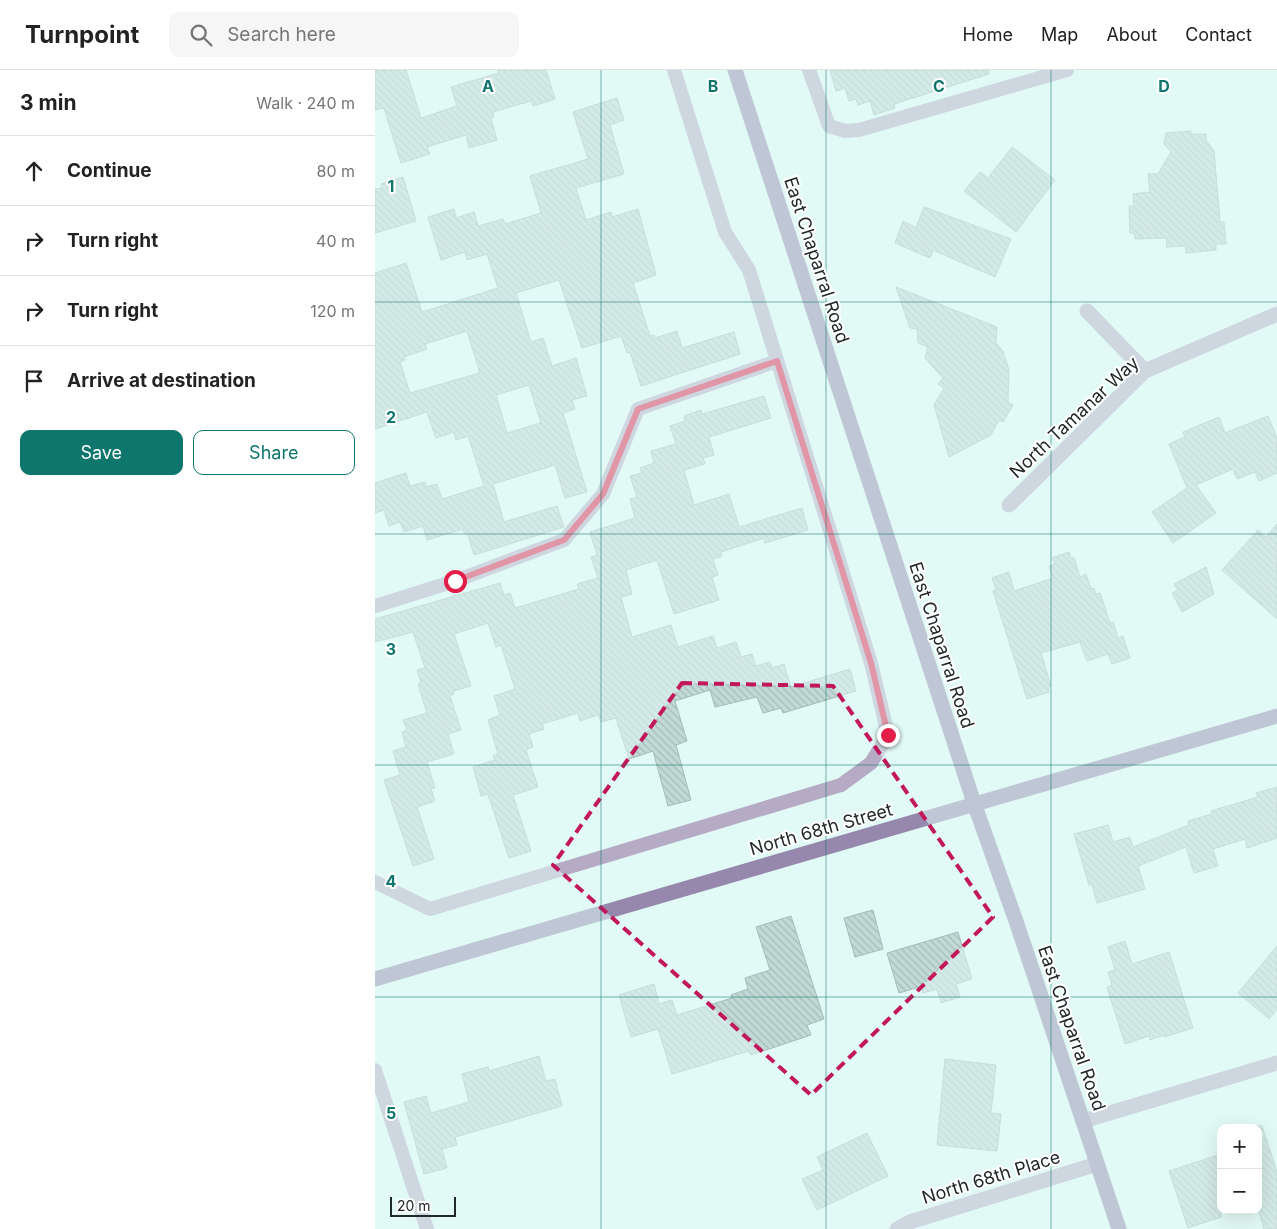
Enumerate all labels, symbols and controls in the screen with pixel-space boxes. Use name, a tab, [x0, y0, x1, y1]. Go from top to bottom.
search box	[169, 12, 519, 57]
text: Turnpoint	[25, 20, 139, 49]
icon: search	[187, 21, 215, 49]
text: Search here	[227, 23, 336, 46]
text: Home	[963, 24, 1013, 45]
text: Map	[1041, 24, 1078, 45]
text: About	[1106, 24, 1157, 45]
text: Contact	[1185, 24, 1252, 45]
text: A	[482, 76, 494, 96]
text: B	[708, 76, 718, 96]
text: C	[933, 76, 945, 96]
text: D	[1158, 76, 1170, 96]
text: 3 min	[20, 90, 76, 115]
text: Walk · 240 m	[256, 93, 355, 113]
icon: ahead	[20, 157, 48, 185]
text: Continue	[67, 159, 152, 182]
text: 80 m	[316, 161, 355, 181]
street label: East Chaparral Road	[780, 174, 854, 346]
text: 1	[388, 176, 394, 196]
icon: right	[20, 227, 48, 255]
text: Turn right	[67, 229, 158, 252]
text: 40 m	[316, 231, 355, 251]
icon: right	[20, 297, 48, 325]
text: Turn right	[67, 299, 158, 322]
text: 120 m	[310, 301, 355, 321]
street label: North Tamanar Way	[1005, 352, 1143, 482]
icon: arrive	[20, 367, 48, 395]
text: Arrive at destination	[67, 369, 256, 392]
text: 2	[386, 407, 396, 427]
button: Save	[20, 430, 183, 475]
button: Share	[193, 430, 355, 475]
street label: East Chaparral Road	[905, 559, 979, 731]
route start	[444, 570, 467, 593]
text: 3	[386, 639, 396, 659]
route end	[877, 724, 900, 747]
street label: North 68th Street	[747, 799, 895, 859]
text: 4	[386, 871, 397, 891]
street label: East Chaparral Road	[1034, 943, 1110, 1113]
text: 5	[386, 1103, 396, 1123]
map controls	[1217, 1124, 1262, 1214]
button: +	[1217, 1124, 1262, 1169]
street label: North 68th Place	[919, 1146, 1063, 1208]
button: −	[1217, 1169, 1262, 1214]
scale bar	[390, 1194, 456, 1217]
text: 20 m	[397, 1197, 431, 1214]

